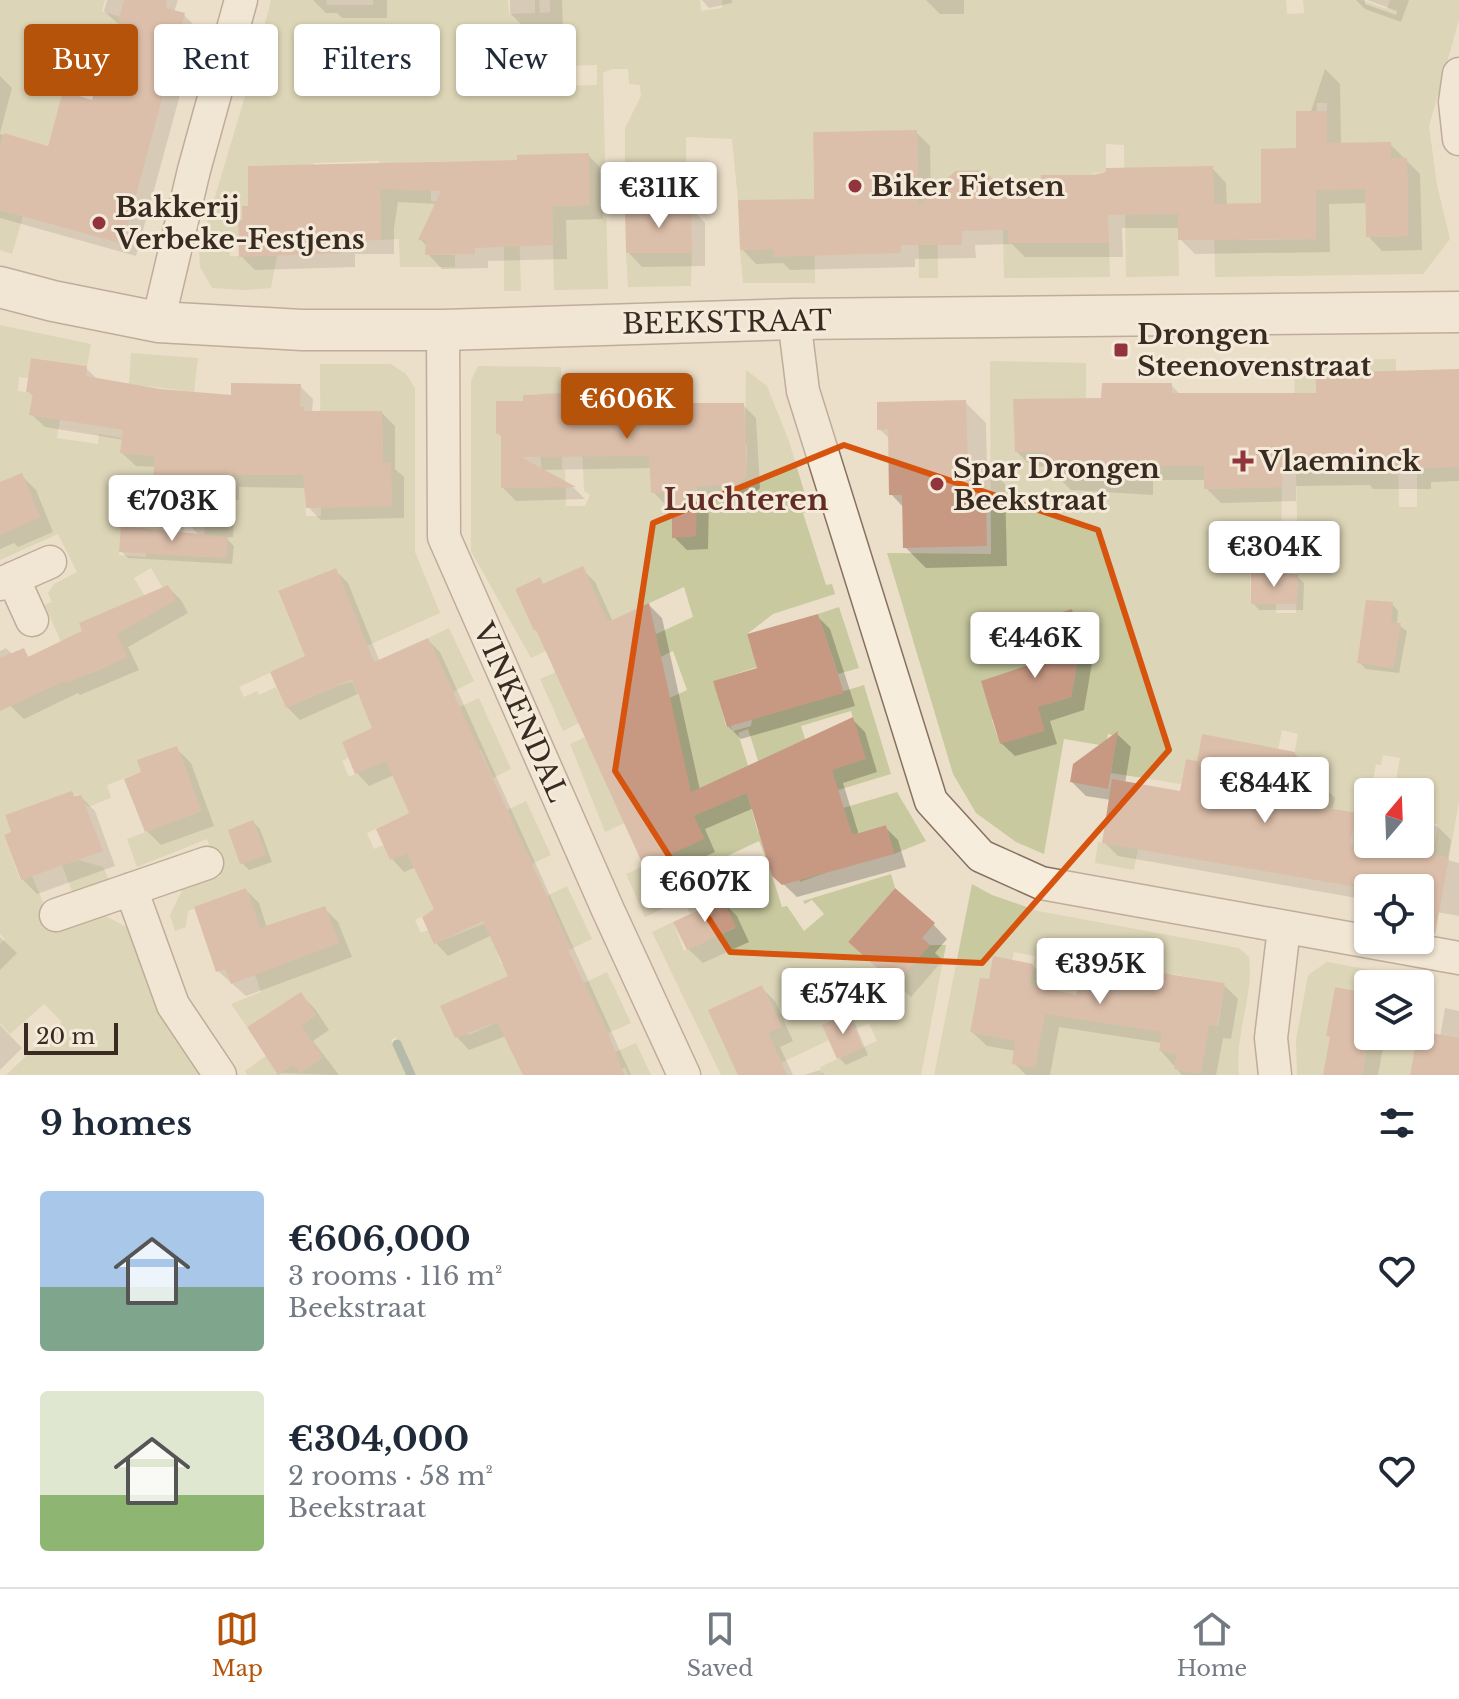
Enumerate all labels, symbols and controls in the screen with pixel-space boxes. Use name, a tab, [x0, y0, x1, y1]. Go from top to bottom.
chip: Buy	[24, 24, 138, 96]
chip: Rent	[154, 24, 278, 96]
chip: Filters	[294, 24, 440, 96]
chip: New	[456, 24, 576, 96]
pin: €311K	[603, 162, 715, 230]
place label: Biker Fietsen	[871, 169, 1065, 204]
text: €311K	[619, 172, 699, 204]
marker: Biker Fietsen	[846, 177, 864, 195]
place label: Bakkerij Verbeke-Festjens	[114, 190, 365, 257]
marker: Bakkerij Verbeke-Festjens	[90, 214, 108, 232]
street label: BEEKSTRAAT	[622, 303, 833, 342]
place label: Drongen Steenovenstraat	[1137, 317, 1371, 384]
marker: Drongen Steenovenstraat	[1112, 341, 1130, 359]
pin: €606K	[571, 373, 683, 441]
text: €606K	[579, 383, 675, 415]
place label: Vlaeminck	[1258, 444, 1421, 479]
place label: Spar Drongen Beekstraat	[953, 451, 1160, 518]
marker: Vlaeminck	[1234, 452, 1252, 470]
pin: €703K	[116, 475, 228, 543]
marker: Spar Drongen Beekstraat	[928, 475, 946, 493]
district label: Luchteren	[663, 481, 829, 518]
text: €703K	[127, 485, 217, 517]
pin: €304K	[1218, 521, 1330, 589]
text: €304K	[1227, 531, 1321, 563]
pin: €446K	[979, 612, 1091, 680]
street label: VINKENDAL	[465, 616, 576, 807]
text: €446K	[988, 622, 1082, 654]
pin: €844K	[1209, 757, 1321, 825]
text: €844K	[1219, 767, 1311, 799]
north arrow	[1354, 778, 1434, 858]
map controls	[1354, 778, 1434, 1050]
pin: €607K	[649, 856, 761, 924]
text: €607K	[659, 866, 751, 898]
button: locate	[1354, 874, 1434, 954]
pin: €395K	[1044, 938, 1156, 1006]
text: €395K	[1055, 948, 1145, 980]
pin: €574K	[787, 968, 899, 1036]
button: layers	[1354, 970, 1434, 1050]
text: €574K	[800, 978, 886, 1010]
scale bar	[24, 1019, 118, 1055]
text: 20 m	[36, 1023, 95, 1050]
icon: filters	[1375, 1101, 1419, 1145]
text: 9 homes	[40, 1102, 192, 1144]
text: €606,000	[288, 1218, 471, 1260]
icon: home	[104, 1223, 200, 1319]
icon: heart	[1375, 1249, 1419, 1293]
text: 3 rooms · 116 m²	[288, 1260, 502, 1292]
text: Beekstraat	[288, 1292, 426, 1324]
text: €304,000	[288, 1418, 469, 1460]
icon: home	[104, 1423, 200, 1519]
icon: heart	[1375, 1449, 1419, 1493]
text: 2 rooms · 58 m²	[288, 1460, 493, 1492]
text: Beekstraat	[288, 1492, 426, 1524]
tab: Map	[212, 1607, 263, 1682]
tab: Saved	[687, 1607, 753, 1682]
tab: Home	[1177, 1607, 1247, 1682]

